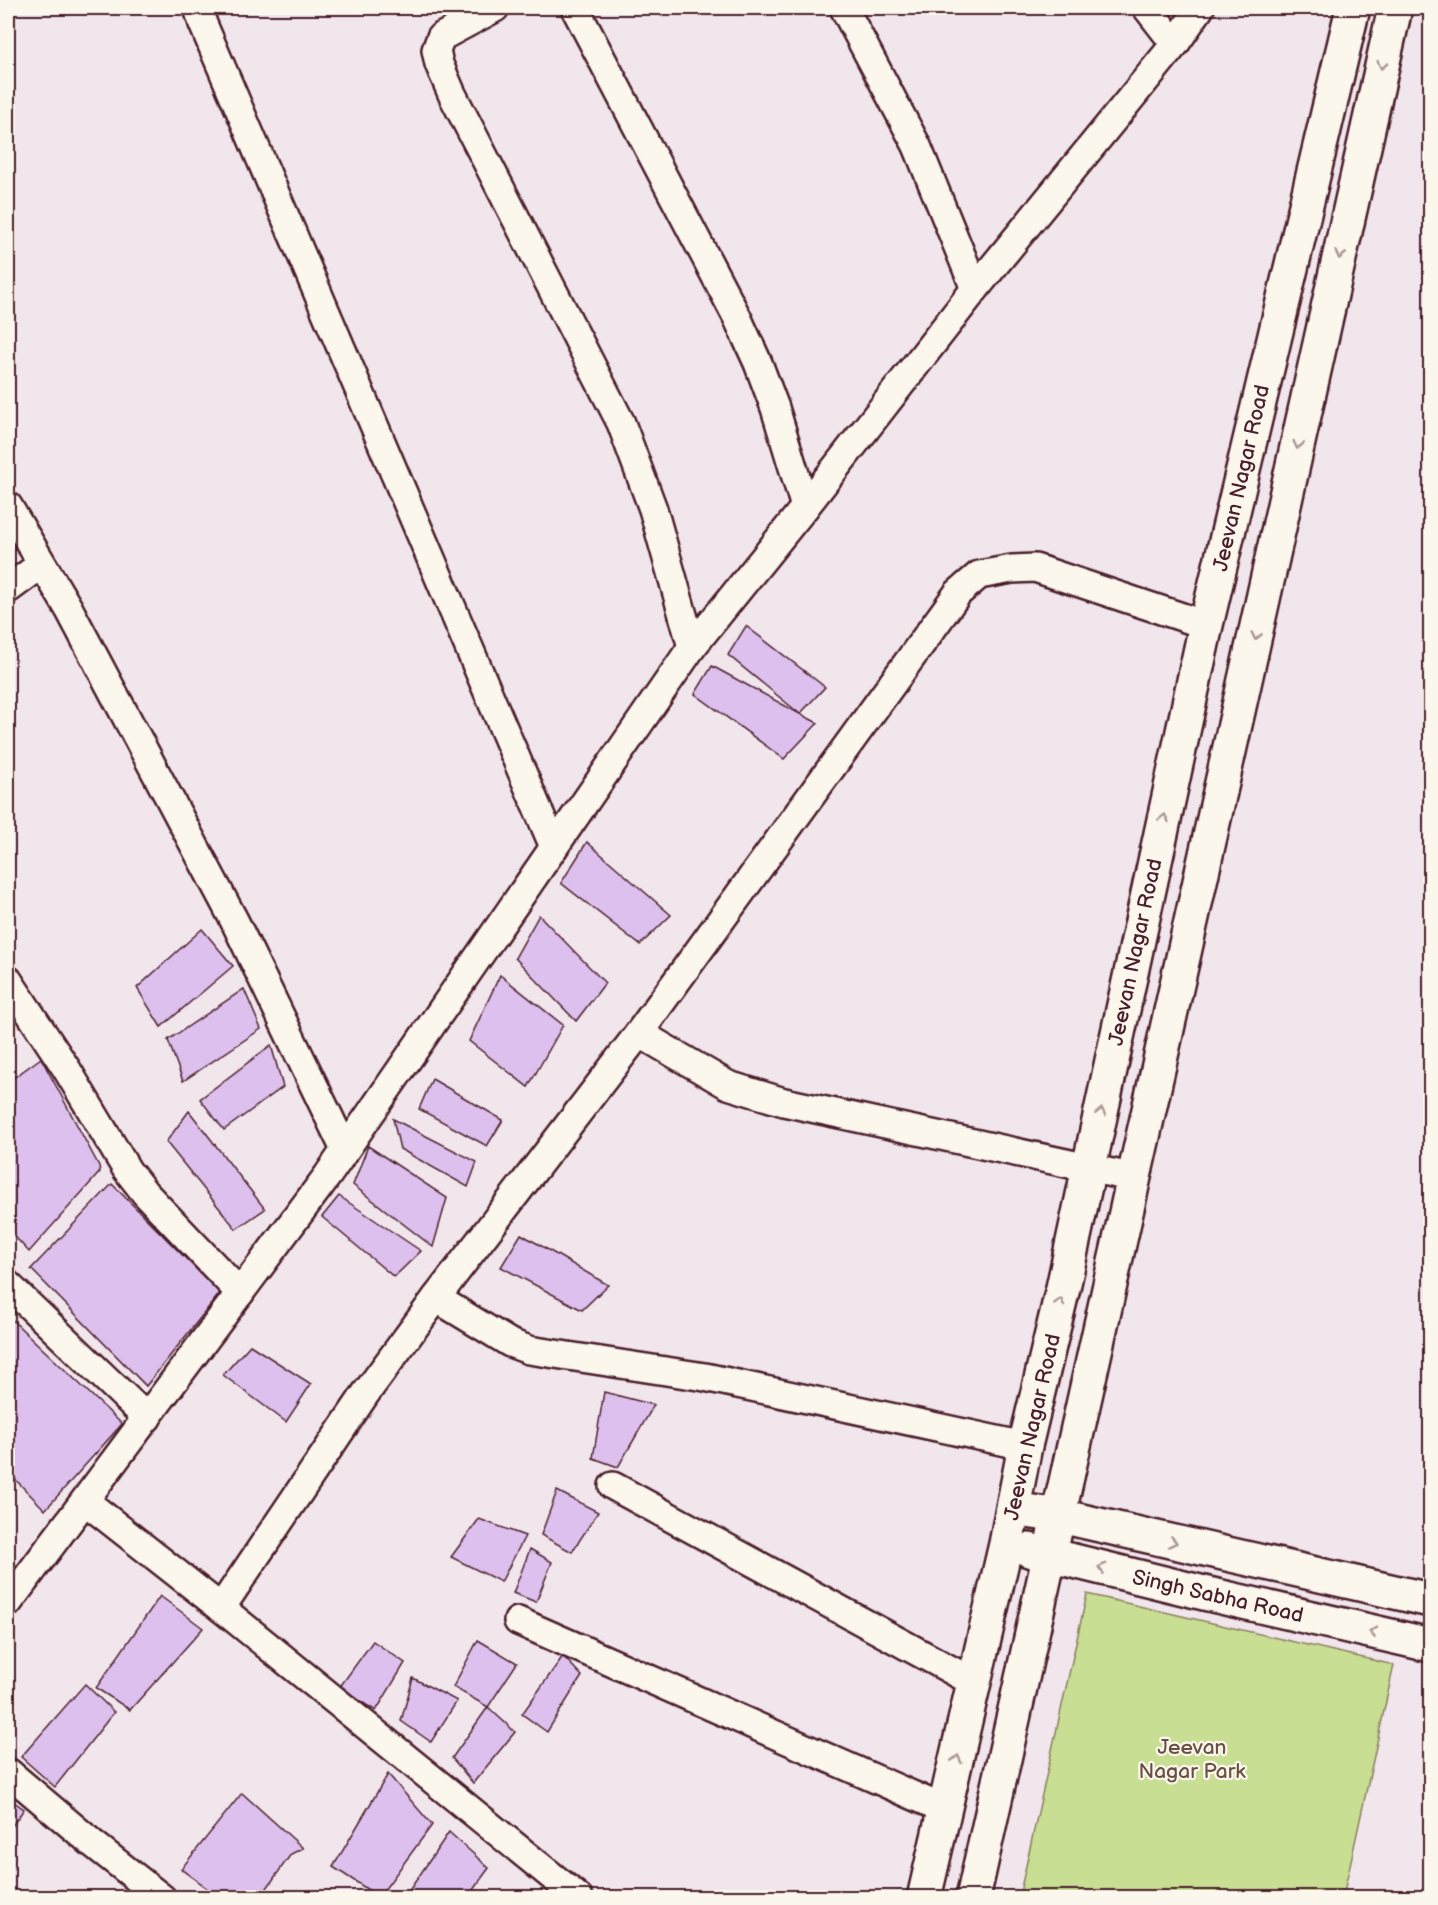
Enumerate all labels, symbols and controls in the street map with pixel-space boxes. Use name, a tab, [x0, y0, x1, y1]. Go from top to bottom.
one-way arrow	[1376, 59, 1389, 69]
one-way arrow	[1334, 250, 1347, 260]
street label: Jeevan Nagar Road	[1208, 383, 1275, 574]
one-way arrow	[1292, 440, 1305, 450]
one-way arrow	[1250, 630, 1263, 640]
one-way arrow	[1157, 814, 1170, 824]
street label: Jeevan Nagar Road	[1103, 856, 1168, 1048]
one-way arrow	[1094, 1107, 1107, 1117]
one-way arrow	[1052, 1298, 1065, 1308]
street label: Jeevan Nagar Road	[999, 1332, 1066, 1523]
one-way arrow	[1168, 1534, 1178, 1547]
one-way arrow	[1097, 1563, 1107, 1576]
street label: Singh Sabha Road	[1130, 1565, 1306, 1628]
one-way arrow	[1369, 1626, 1379, 1639]
park label: Jeevan Nagar Park	[1138, 1735, 1246, 1784]
one-way arrow	[950, 1754, 963, 1764]

